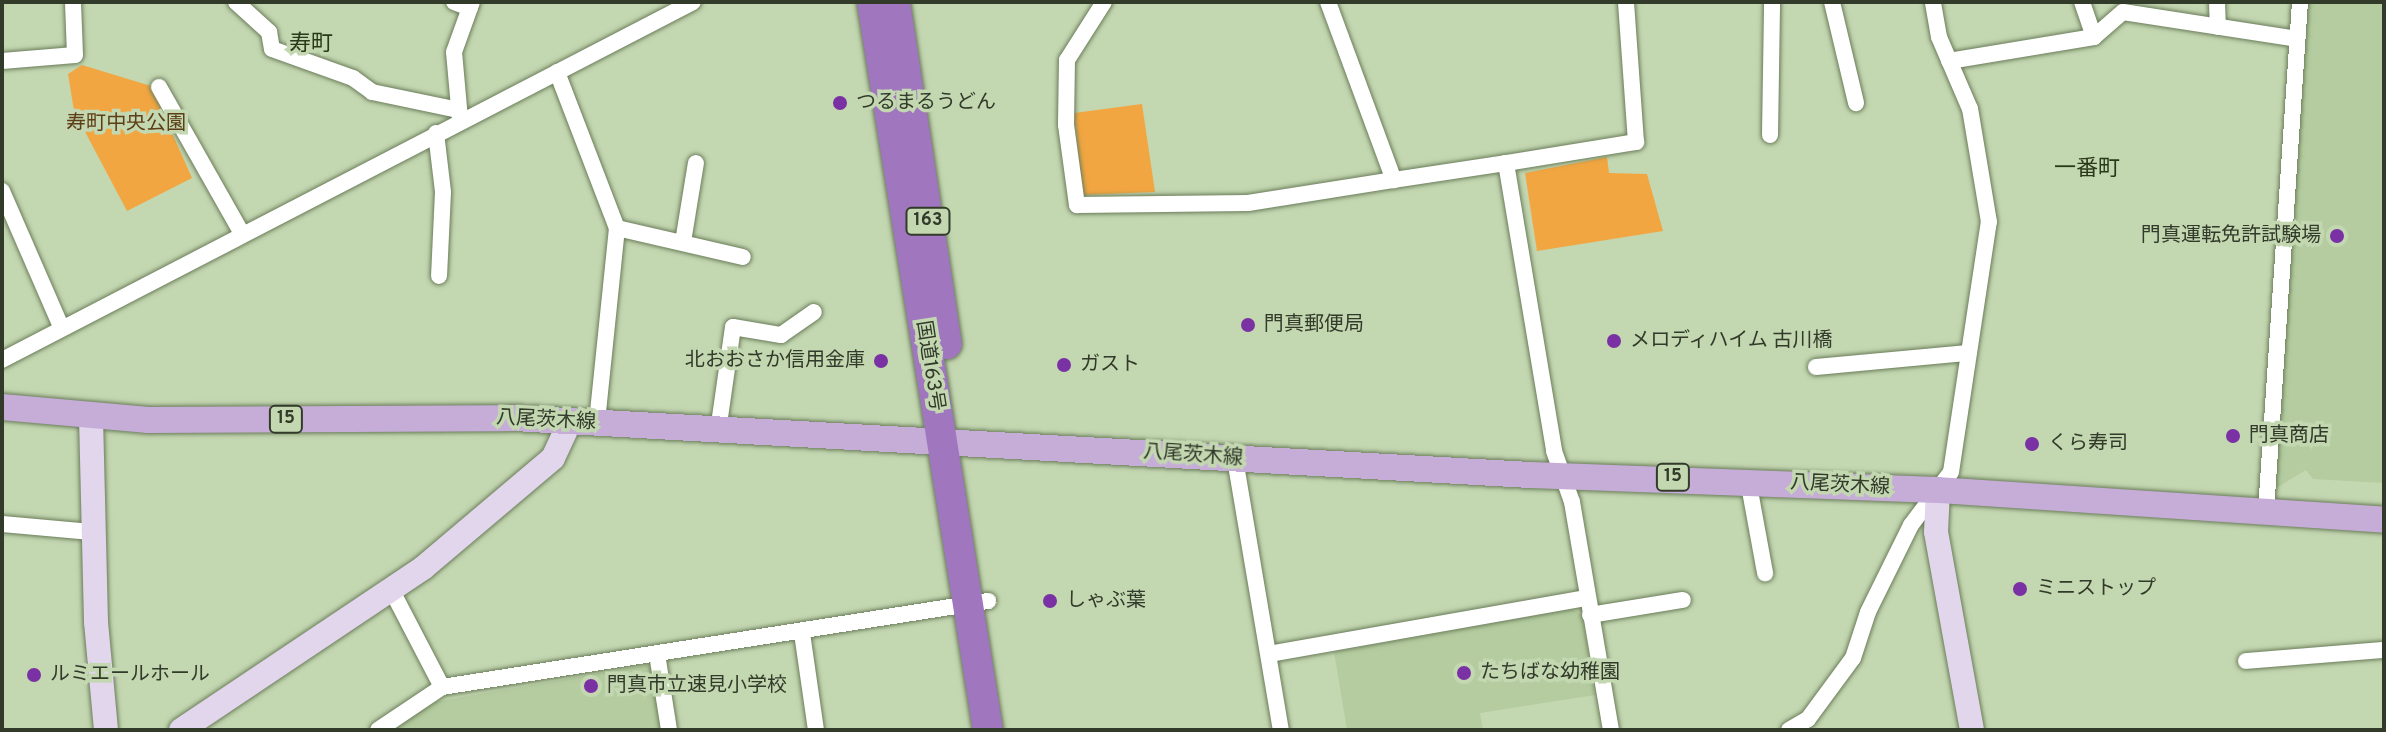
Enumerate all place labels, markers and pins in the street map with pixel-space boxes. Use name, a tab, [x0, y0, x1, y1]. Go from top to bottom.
place label: つるまるうどん	[856, 91, 996, 115]
marker: つるまるうどん	[831, 94, 849, 112]
place label: 門真運転免許試験場	[2141, 224, 2321, 248]
marker: 門真運転免許試験場	[2328, 227, 2346, 245]
place label: 門真郵便局	[1264, 313, 1364, 337]
marker: 門真郵便局	[1239, 316, 1257, 334]
place label: メロディハイム 古川橋	[1630, 329, 1835, 353]
marker: メロディハイム 古川橋	[1605, 332, 1623, 350]
place label: 北おおさか信用金庫	[685, 349, 865, 373]
marker: 北おおさか信用金庫	[872, 352, 890, 370]
place label: ガスト	[1080, 353, 1140, 377]
marker: ガスト	[1055, 356, 1073, 374]
place label: 門真商店	[2249, 424, 2329, 448]
marker: 門真商店	[2224, 427, 2242, 445]
place label: くら寿司	[2048, 432, 2128, 456]
marker: くら寿司	[2023, 435, 2041, 453]
place label: ミニストップ	[2036, 577, 2156, 601]
marker: ミニストップ	[2011, 580, 2029, 598]
place label: しゃぶ葉	[1066, 589, 1146, 613]
marker: しゃぶ葉	[1041, 592, 1059, 610]
place label: たちばな幼稚園	[1480, 661, 1620, 685]
place label: ルミエールホール	[50, 663, 210, 687]
marker: たちばな幼稚園	[1455, 664, 1473, 682]
marker: ルミエールホール	[25, 666, 43, 684]
place label: 門真市立速見小学校	[607, 674, 787, 698]
marker: 門真市立速見小学校	[582, 677, 600, 695]

